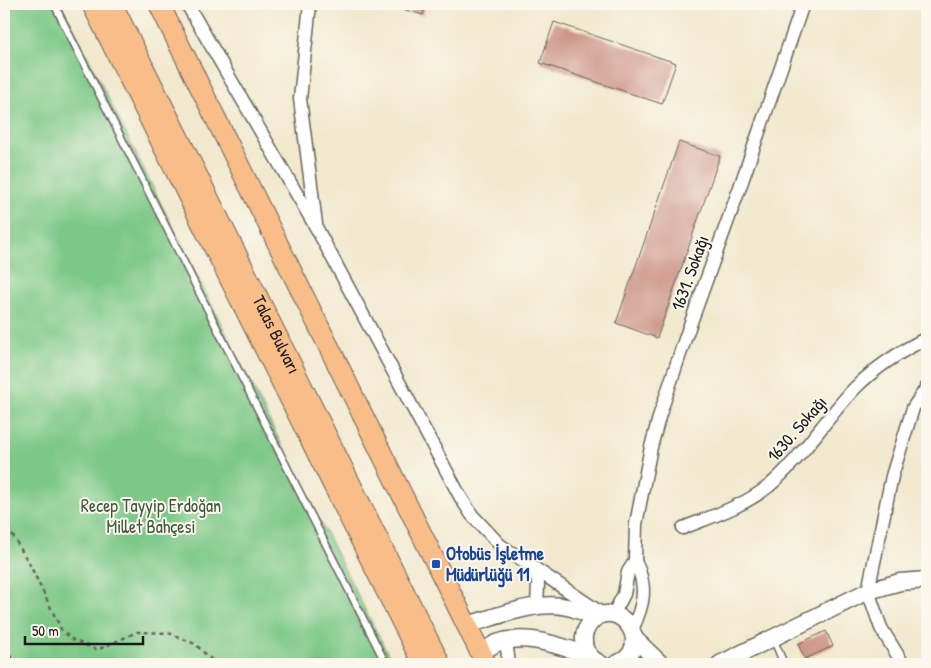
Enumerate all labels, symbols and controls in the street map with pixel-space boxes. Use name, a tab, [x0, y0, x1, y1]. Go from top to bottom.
street label: 1631. Sokağı	[664, 232, 715, 314]
street label: Talas Bulvarı	[247, 291, 307, 378]
street label: 1630. Sokağı	[761, 390, 832, 467]
park label: Recep Tayyip Erdoğan Millet Bahçesi	[81, 493, 221, 539]
place label: Otobüs İşletme Müdürlüğü 11	[446, 541, 545, 588]
marker: Otobüs İşletme Müdürlüğü 11	[430, 558, 442, 570]
scale bar	[25, 613, 142, 645]
text: 50 m	[32, 620, 59, 641]

